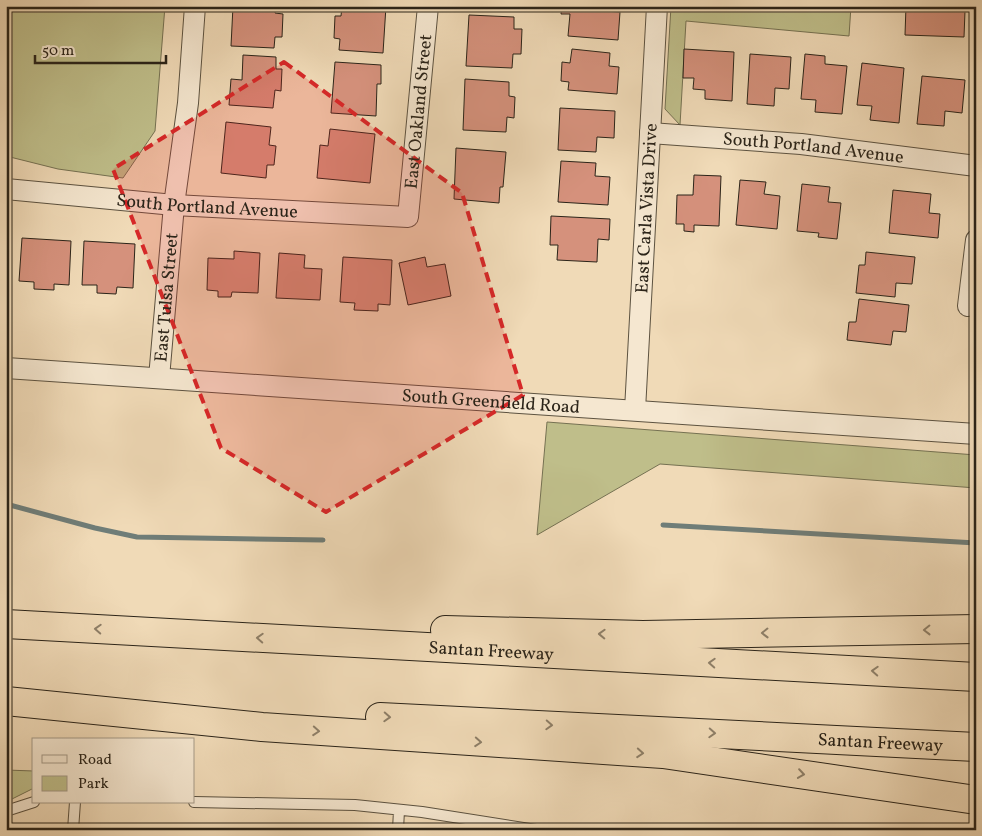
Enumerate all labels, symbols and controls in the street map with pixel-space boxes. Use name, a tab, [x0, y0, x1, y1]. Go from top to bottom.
scale bar	[35, 32, 166, 64]
street label: East Oakland Street	[400, 33, 439, 190]
text: 50 m	[42, 41, 74, 62]
street label: East Carla Vista Drive	[630, 123, 665, 294]
street label: South Portland Avenue	[722, 127, 905, 171]
street label: South Portland Avenue	[115, 189, 298, 225]
street label: East Tulsa Street	[149, 232, 186, 363]
street label: South Greenfield Road	[401, 384, 581, 421]
one-way arrow	[93, 623, 101, 634]
one-way arrow	[923, 624, 931, 635]
one-way arrow	[760, 628, 768, 638]
one-way arrow	[598, 629, 606, 639]
one-way arrow	[256, 633, 264, 644]
street label: Santan Freeway	[428, 636, 555, 668]
one-way arrow	[708, 657, 716, 668]
one-way arrow	[870, 666, 878, 677]
one-way arrow	[383, 711, 391, 722]
one-way arrow	[546, 720, 554, 731]
one-way arrow	[312, 725, 320, 736]
one-way arrow	[708, 728, 716, 739]
street label: Santan Freeway	[817, 728, 944, 759]
one-way arrow	[474, 736, 482, 747]
legend	[32, 738, 195, 804]
one-way arrow	[637, 747, 645, 758]
text: Road	[78, 750, 112, 771]
one-way arrow	[797, 769, 806, 779]
text: Park	[78, 774, 109, 795]

